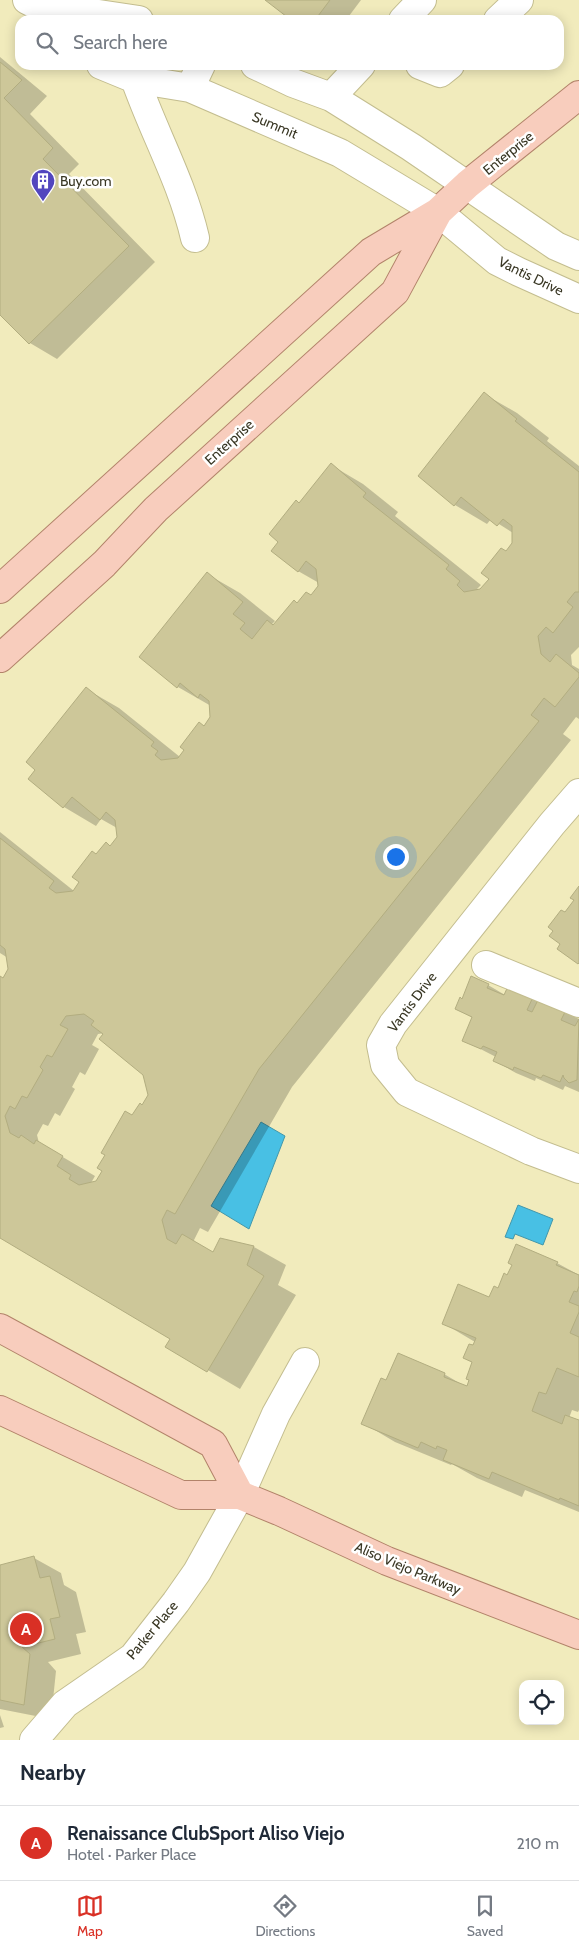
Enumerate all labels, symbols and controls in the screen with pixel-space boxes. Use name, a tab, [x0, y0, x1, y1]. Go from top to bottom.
search box	[15, 15, 564, 70]
icon: search	[33, 29, 61, 57]
text: Search here	[73, 31, 167, 54]
street label: Summit	[250, 107, 301, 143]
street label: Enterprise	[479, 127, 537, 179]
building icon: Buy.com	[30, 168, 56, 202]
place label: Buy.com	[60, 172, 111, 190]
street label: Vantis Drive	[495, 252, 567, 300]
street label: Enterprise	[201, 415, 257, 469]
your location	[383, 844, 409, 870]
street label: Vantis Drive	[384, 968, 440, 1036]
street label: Aliso Viejo Parkway	[352, 1538, 464, 1598]
street label: Parker Place	[122, 1597, 182, 1663]
pin: A	[10, 1610, 42, 1648]
map controls	[519, 1680, 564, 1725]
button: locate	[519, 1680, 564, 1725]
text: Nearby	[20, 1760, 86, 1785]
text: Renaissance ClubSport Aliso Viejo	[67, 1822, 345, 1845]
text: A	[31, 1834, 41, 1853]
text: 210 m	[517, 1834, 559, 1853]
text: Hotel · Parker Place	[67, 1845, 196, 1864]
tab: Map	[76, 1892, 104, 1940]
tab: Directions	[255, 1892, 315, 1940]
tab: Saved	[467, 1892, 503, 1940]

